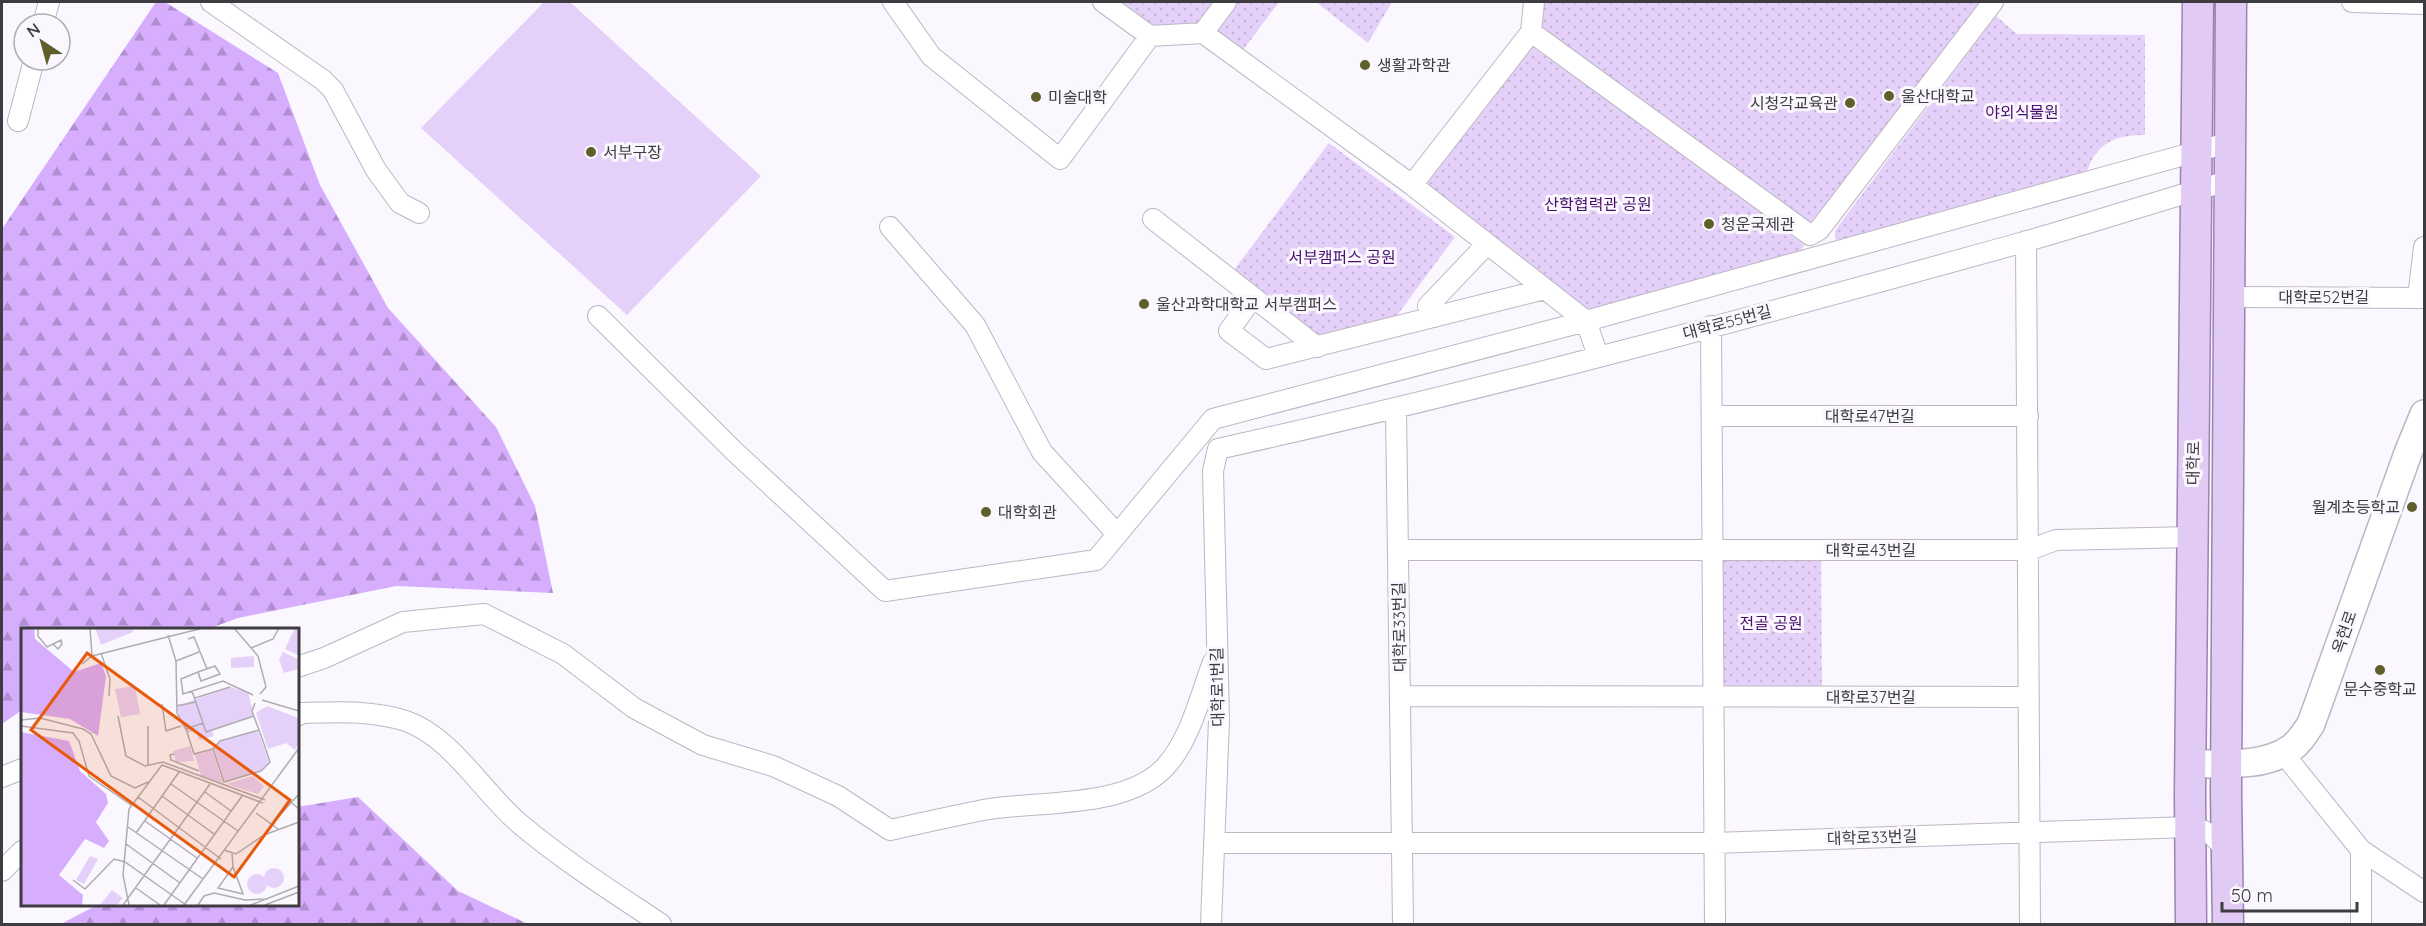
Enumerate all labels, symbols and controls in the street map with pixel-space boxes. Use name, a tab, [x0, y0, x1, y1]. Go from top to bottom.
north arrow	[12, 12, 72, 72]
text: N	[23, 18, 44, 41]
place label: 생활과학관	[1377, 55, 1451, 75]
marker: 생활과학관	[1358, 58, 1372, 72]
place label: 울산대학교	[1901, 86, 1975, 106]
place label: 미술대학	[1048, 87, 1107, 107]
marker: 울산대학교	[1882, 89, 1896, 103]
marker: 미술대학	[1029, 90, 1043, 104]
place label: 시청각교육관	[1750, 93, 1838, 113]
marker: 시청각교육관	[1843, 96, 1857, 110]
park label: 야외식물원	[1985, 102, 2059, 122]
place label: 서부구장	[603, 142, 662, 162]
marker: 서부구장	[584, 145, 598, 159]
park label: 산학협력관 공원	[1544, 194, 1652, 214]
place label: 청운국제관	[1721, 214, 1795, 234]
marker: 청운국제관	[1702, 217, 1716, 231]
park label: 서부캠퍼스 공원	[1288, 247, 1396, 267]
street label: 대학로52번길	[2278, 287, 2370, 307]
place label: 울산과학대학교 서부캠퍼스	[1156, 294, 1337, 314]
marker: 울산과학대학교 서부캠퍼스	[1137, 297, 1151, 311]
street label: 대학로55번길	[1680, 301, 1774, 343]
street label: 대학로47번길	[1825, 406, 1915, 426]
street label: 대학로	[2183, 440, 2203, 485]
place label: 월계초등학교	[2312, 497, 2400, 517]
marker: 월계초등학교	[2405, 500, 2419, 514]
place label: 대학회관	[998, 502, 1057, 522]
marker: 대학회관	[979, 505, 993, 519]
street label: 대학로43번길	[1826, 540, 1916, 560]
street label: 대학로33번길	[1388, 582, 1410, 672]
street label: 옥현로	[2327, 608, 2361, 656]
park label: 전골 공원	[1739, 613, 1803, 633]
inset map	[21, 628, 298, 905]
street label: 대학로1번길	[1206, 647, 1228, 727]
marker: 문수중학교	[2373, 663, 2387, 677]
place label: 문수중학교	[2343, 679, 2417, 699]
street label: 대학로37번길	[1826, 687, 1916, 707]
street label: 대학로33번길	[1826, 825, 1918, 849]
scale bar	[2222, 875, 2357, 913]
text: 50 m	[2231, 884, 2273, 907]

